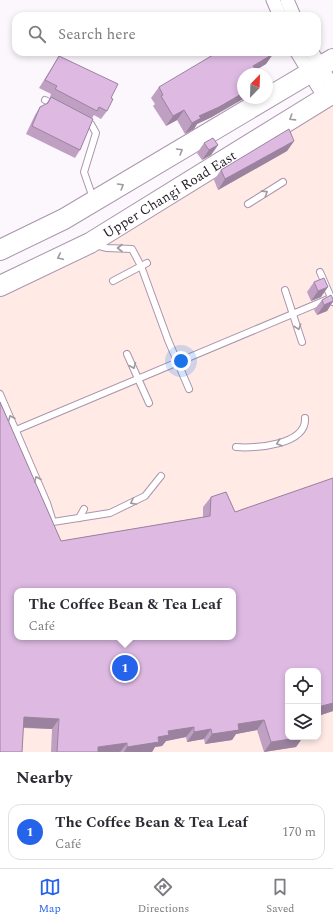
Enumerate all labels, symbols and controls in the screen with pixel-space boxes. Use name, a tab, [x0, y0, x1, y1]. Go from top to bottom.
search box	[12, 12, 321, 56]
icon: search	[26, 23, 48, 45]
text: Search here	[58, 23, 136, 46]
north arrow	[237, 68, 273, 104]
one-way arrow	[289, 114, 296, 121]
street label: Upper Changi Road East	[99, 145, 241, 244]
one-way arrow	[176, 149, 183, 156]
one-way arrow	[117, 183, 124, 190]
one-way arrow	[261, 191, 268, 198]
one-way arrow	[117, 244, 123, 252]
one-way arrow	[57, 252, 65, 260]
one-way arrow	[293, 324, 301, 331]
your location	[171, 351, 191, 371]
one-way arrow	[128, 363, 136, 370]
one-way arrow	[7, 414, 15, 421]
one-way arrow	[276, 438, 283, 446]
one-way arrow	[34, 475, 42, 483]
one-way arrow	[129, 497, 137, 504]
popup	[14, 588, 236, 640]
text: The Coffee Bean & Tea Leaf	[29, 593, 221, 616]
text: Café	[29, 616, 55, 636]
pin: 1	[112, 653, 138, 683]
map controls	[285, 668, 321, 740]
button: locate	[285, 668, 321, 704]
button: layers	[285, 704, 321, 740]
text: Nearby	[16, 765, 72, 791]
text: The Coffee Bean & Tea Leaf	[55, 811, 248, 834]
text: 1	[26, 822, 34, 842]
text: 170 m	[282, 822, 316, 842]
text: Café	[55, 834, 81, 854]
tab: Map	[39, 876, 61, 917]
tab: Directions	[138, 876, 189, 917]
tab: Saved	[266, 876, 294, 917]

